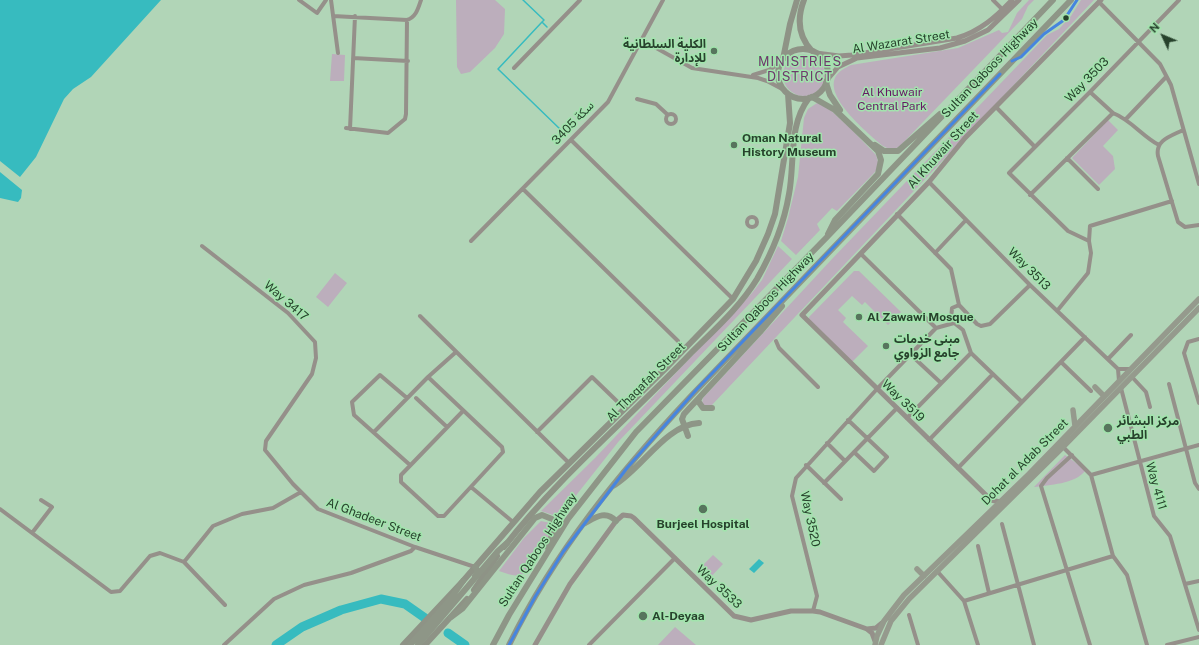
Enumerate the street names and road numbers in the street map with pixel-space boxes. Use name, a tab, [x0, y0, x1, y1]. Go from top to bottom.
street label: Sultan Qaboos Highway	[939, 15, 1041, 121]
street label: Al Wazarat Street	[851, 27, 951, 57]
street label: Way 3503	[1062, 55, 1112, 105]
street label: سكة 3405	[549, 98, 597, 148]
street label: Al Khuwair Street	[905, 109, 981, 191]
street label: Way 3513	[1005, 245, 1053, 293]
street label: Sultan Qaboos Highway	[715, 249, 817, 355]
street label: Way 3417	[261, 278, 311, 324]
street label: Al Thaqafah Street	[604, 340, 688, 424]
street label: Way 3519	[878, 377, 928, 425]
street label: Dohat al Adab Street	[979, 416, 1071, 508]
street label: Way 4111	[1142, 461, 1170, 511]
street label: Sultan Qaboos Highway	[496, 490, 580, 610]
street label: Way 3520	[797, 490, 823, 548]
street label: Al Ghadeer Street	[324, 495, 424, 545]
street label: Way 3533	[693, 562, 745, 612]

